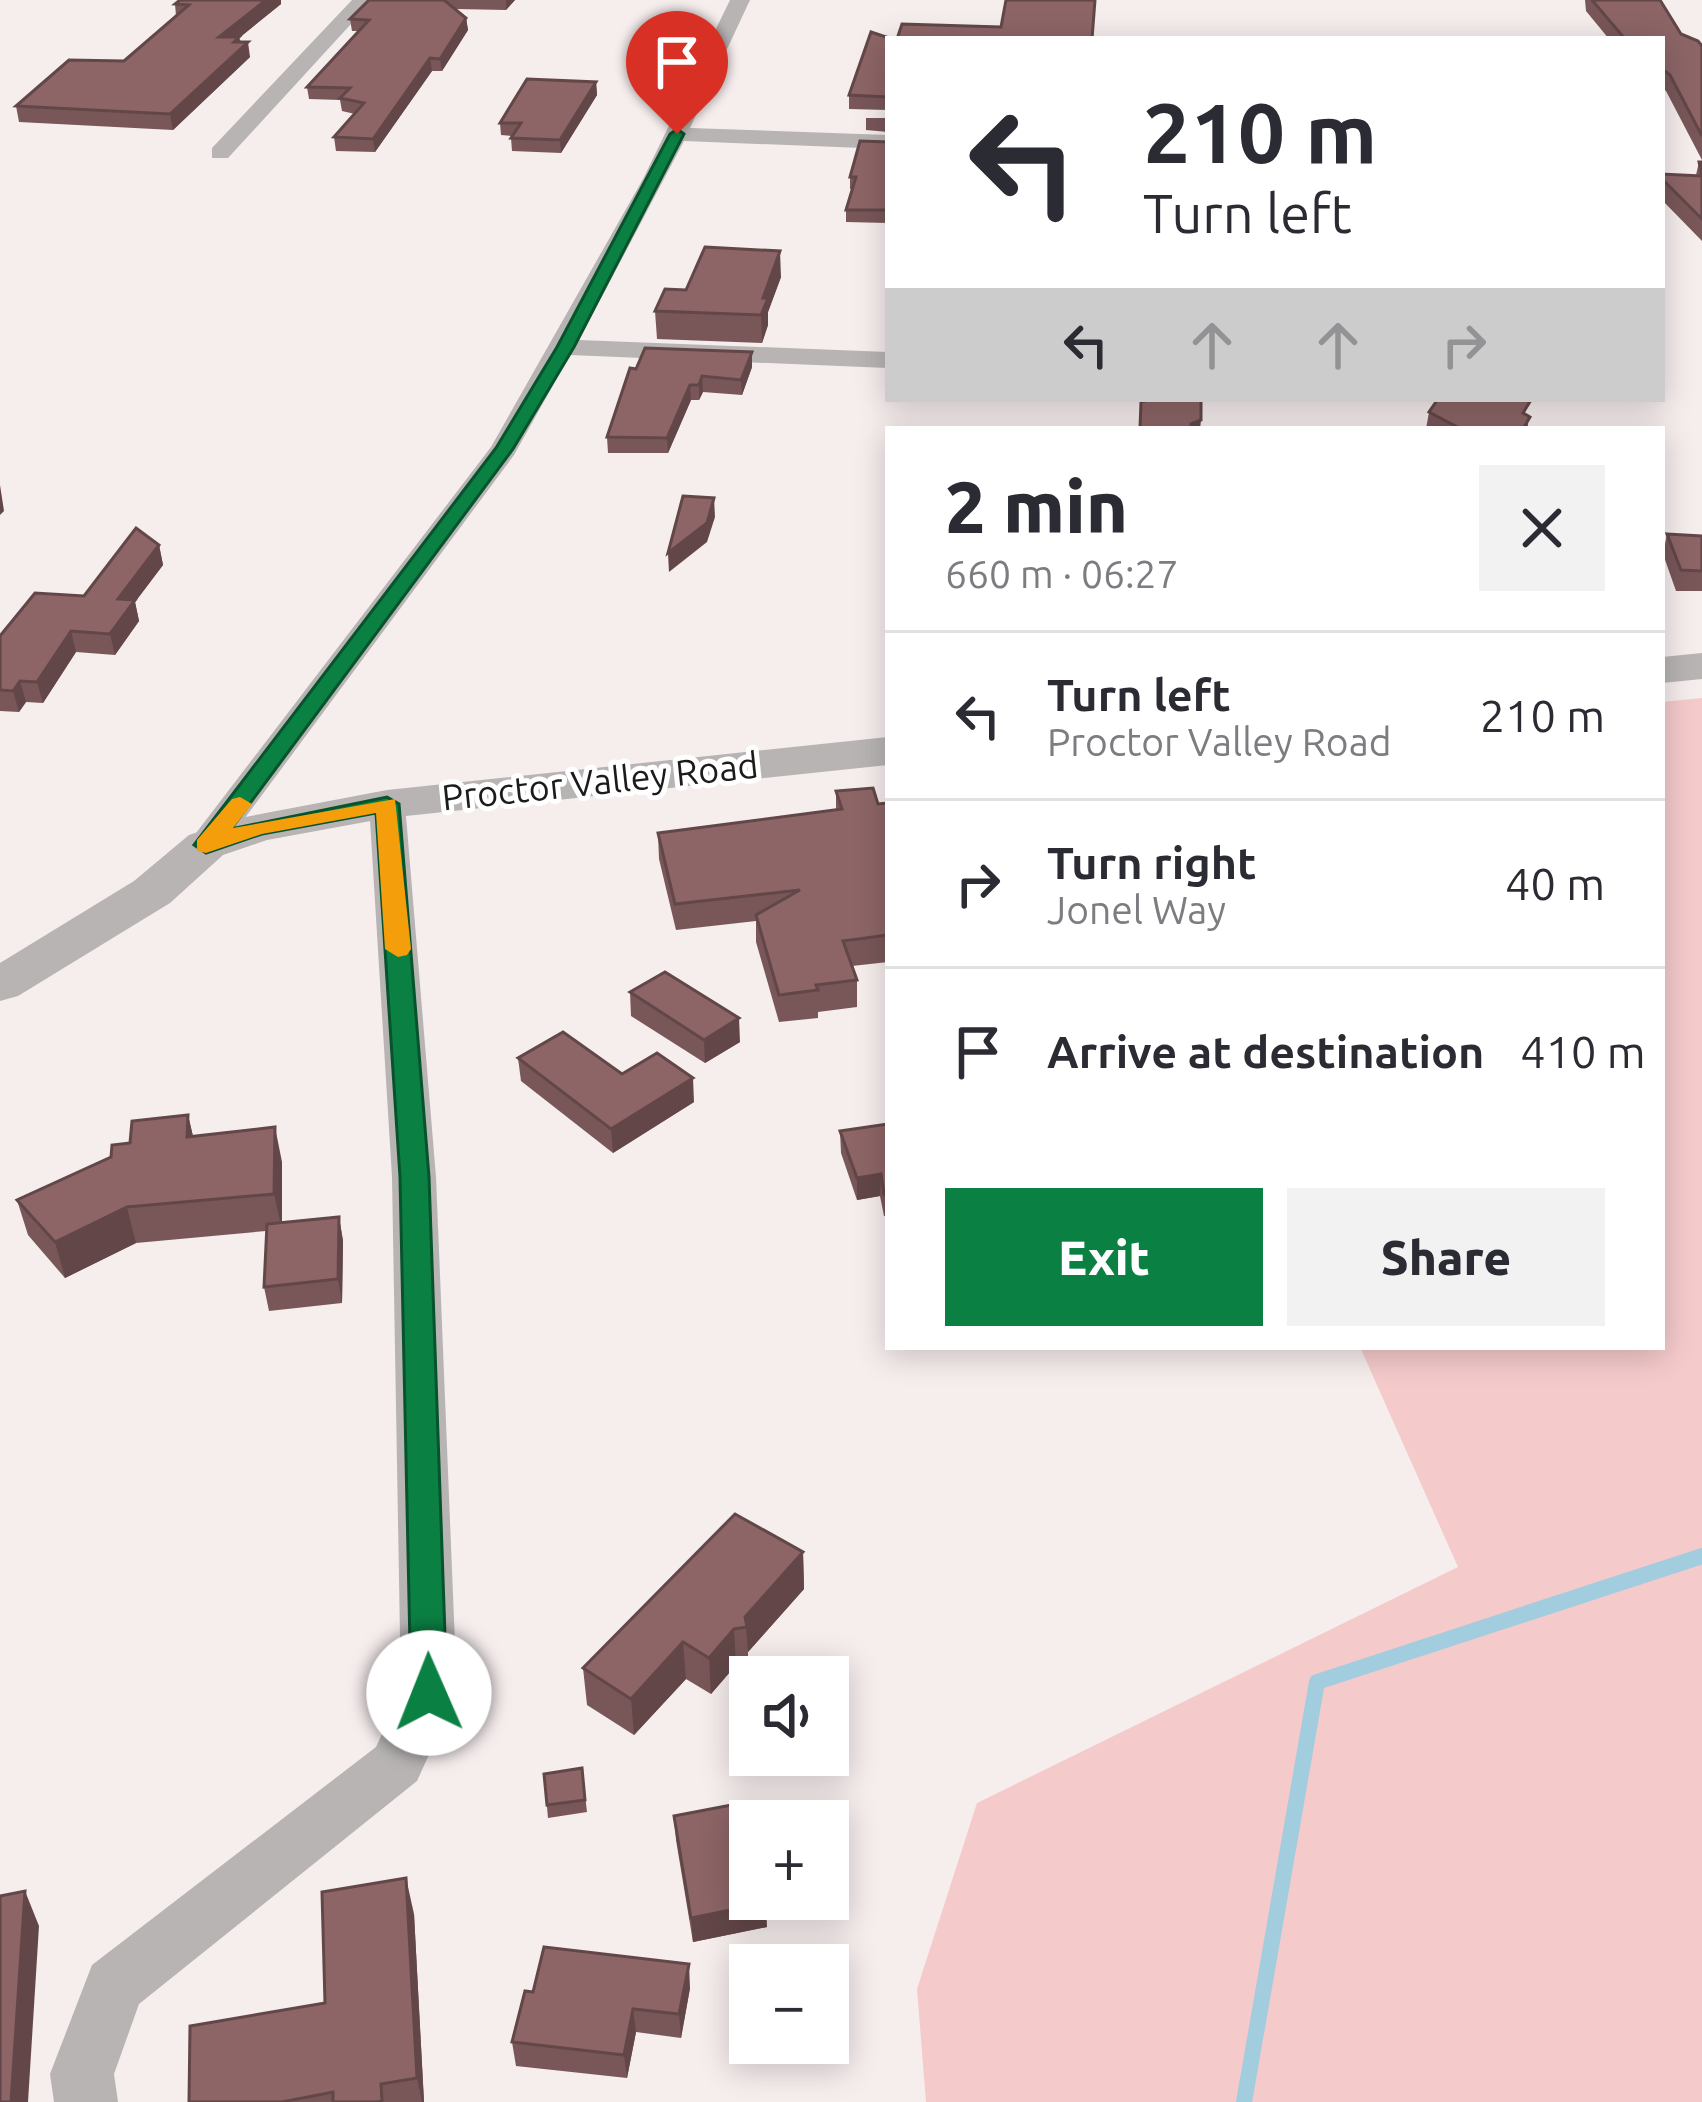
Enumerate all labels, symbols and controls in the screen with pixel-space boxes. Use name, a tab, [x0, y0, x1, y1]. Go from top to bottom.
pin	[626, 11, 728, 134]
icon: arrive	[644, 29, 710, 95]
icon: left	[945, 84, 1101, 240]
text: 210 m	[1143, 85, 1377, 179]
text: Turn left	[1143, 183, 1352, 243]
icon: left	[1053, 312, 1119, 378]
icon: ahead	[1179, 312, 1245, 378]
icon: ahead	[1305, 312, 1371, 378]
icon: right	[1431, 312, 1497, 378]
button: close	[1479, 465, 1605, 591]
text: 2 min	[945, 466, 1128, 547]
text: 660 m · 06:27	[945, 552, 1179, 595]
text: Turn left	[1047, 669, 1231, 720]
icon: left	[945, 683, 1011, 749]
text: 210 m	[1480, 690, 1605, 741]
text: Proctor Valley Road	[1047, 720, 1392, 763]
street label: Proctor Valley Road	[440, 743, 760, 818]
text: Turn right	[1047, 837, 1256, 888]
icon: right	[945, 851, 1011, 917]
text: 40 m	[1505, 858, 1605, 909]
text: Jonel Way	[1047, 888, 1226, 931]
icon: arrive	[945, 1019, 1011, 1085]
text: Arrive at destination	[1047, 1026, 1484, 1077]
text: 410 m	[1520, 1026, 1646, 1077]
button: Exit	[945, 1188, 1263, 1326]
button: Share	[1287, 1188, 1605, 1326]
position arrow	[366, 1630, 492, 1756]
map controls	[729, 1656, 849, 2064]
button: sound	[729, 1656, 849, 1776]
button: +	[729, 1800, 849, 1920]
button: −	[729, 1944, 849, 2064]

